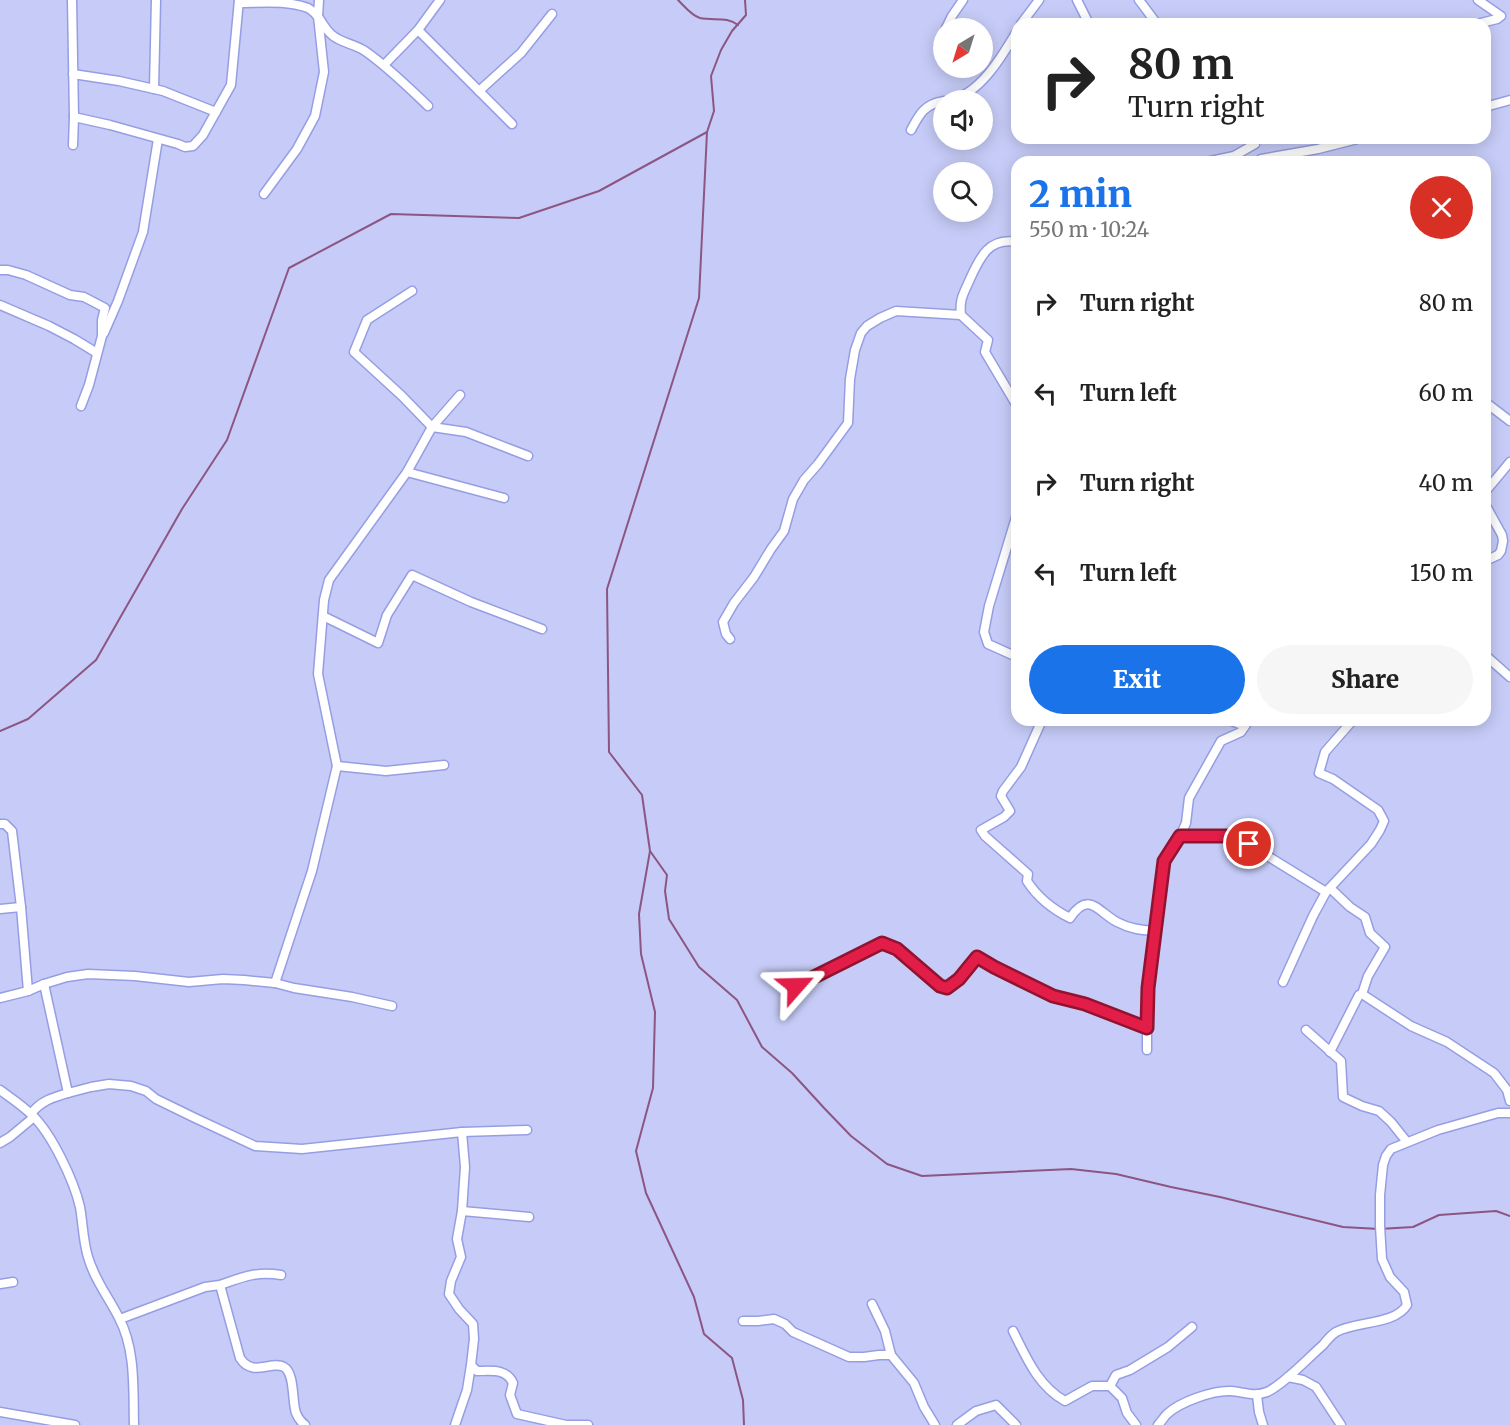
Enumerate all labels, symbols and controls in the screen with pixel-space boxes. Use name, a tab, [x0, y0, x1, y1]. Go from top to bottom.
north arrow	[933, 18, 993, 78]
map controls	[933, 18, 993, 222]
text: 80 m	[1128, 38, 1234, 90]
icon: right	[1029, 42, 1107, 120]
button: sound	[933, 90, 993, 150]
text: Turn right	[1128, 90, 1265, 124]
button: search	[933, 162, 993, 222]
text: 2 min	[1029, 172, 1132, 217]
button: close	[1410, 176, 1473, 239]
text: 550 m · 10:24	[1029, 217, 1149, 242]
icon: right	[1029, 287, 1062, 320]
text: Turn right	[1080, 289, 1194, 317]
text: 80 m	[1419, 289, 1473, 317]
icon: left	[1029, 377, 1062, 410]
text: Turn left	[1080, 379, 1177, 407]
text: 60 m	[1419, 379, 1473, 407]
icon: right	[1029, 467, 1062, 500]
text: Turn right	[1080, 469, 1194, 497]
text: 40 m	[1418, 469, 1473, 497]
icon: left	[1029, 557, 1062, 590]
text: Turn left	[1080, 559, 1177, 587]
text: 150 m	[1410, 559, 1473, 587]
button: Exit	[1029, 645, 1245, 714]
button: Share	[1257, 645, 1473, 714]
pin	[1223, 818, 1274, 869]
icon: arrive	[1232, 827, 1265, 860]
position arrow	[764, 954, 828, 1018]

